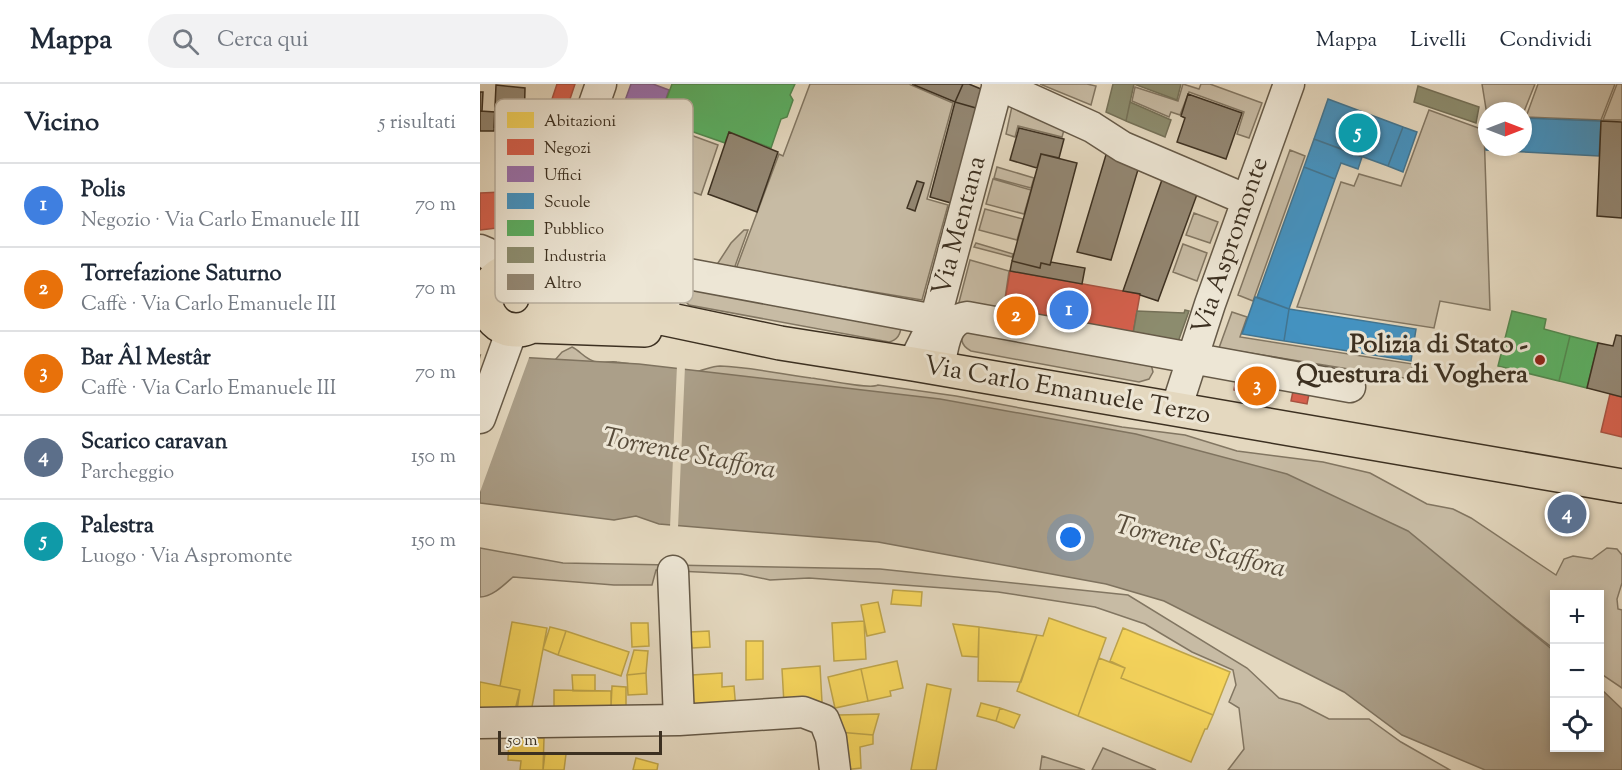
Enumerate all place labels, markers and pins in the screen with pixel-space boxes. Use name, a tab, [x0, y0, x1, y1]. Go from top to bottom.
pin: 5	[1338, 110, 1378, 156]
pin: 1	[1050, 288, 1088, 332]
pin: 2	[996, 294, 1036, 338]
place label: Polizia di Stato - Questura di Voghera	[1296, 327, 1528, 394]
marker: Polizia di Stato - Questura di Voghera	[1533, 353, 1547, 367]
pin: 3	[1238, 364, 1276, 408]
pin: 4	[1548, 492, 1586, 536]

